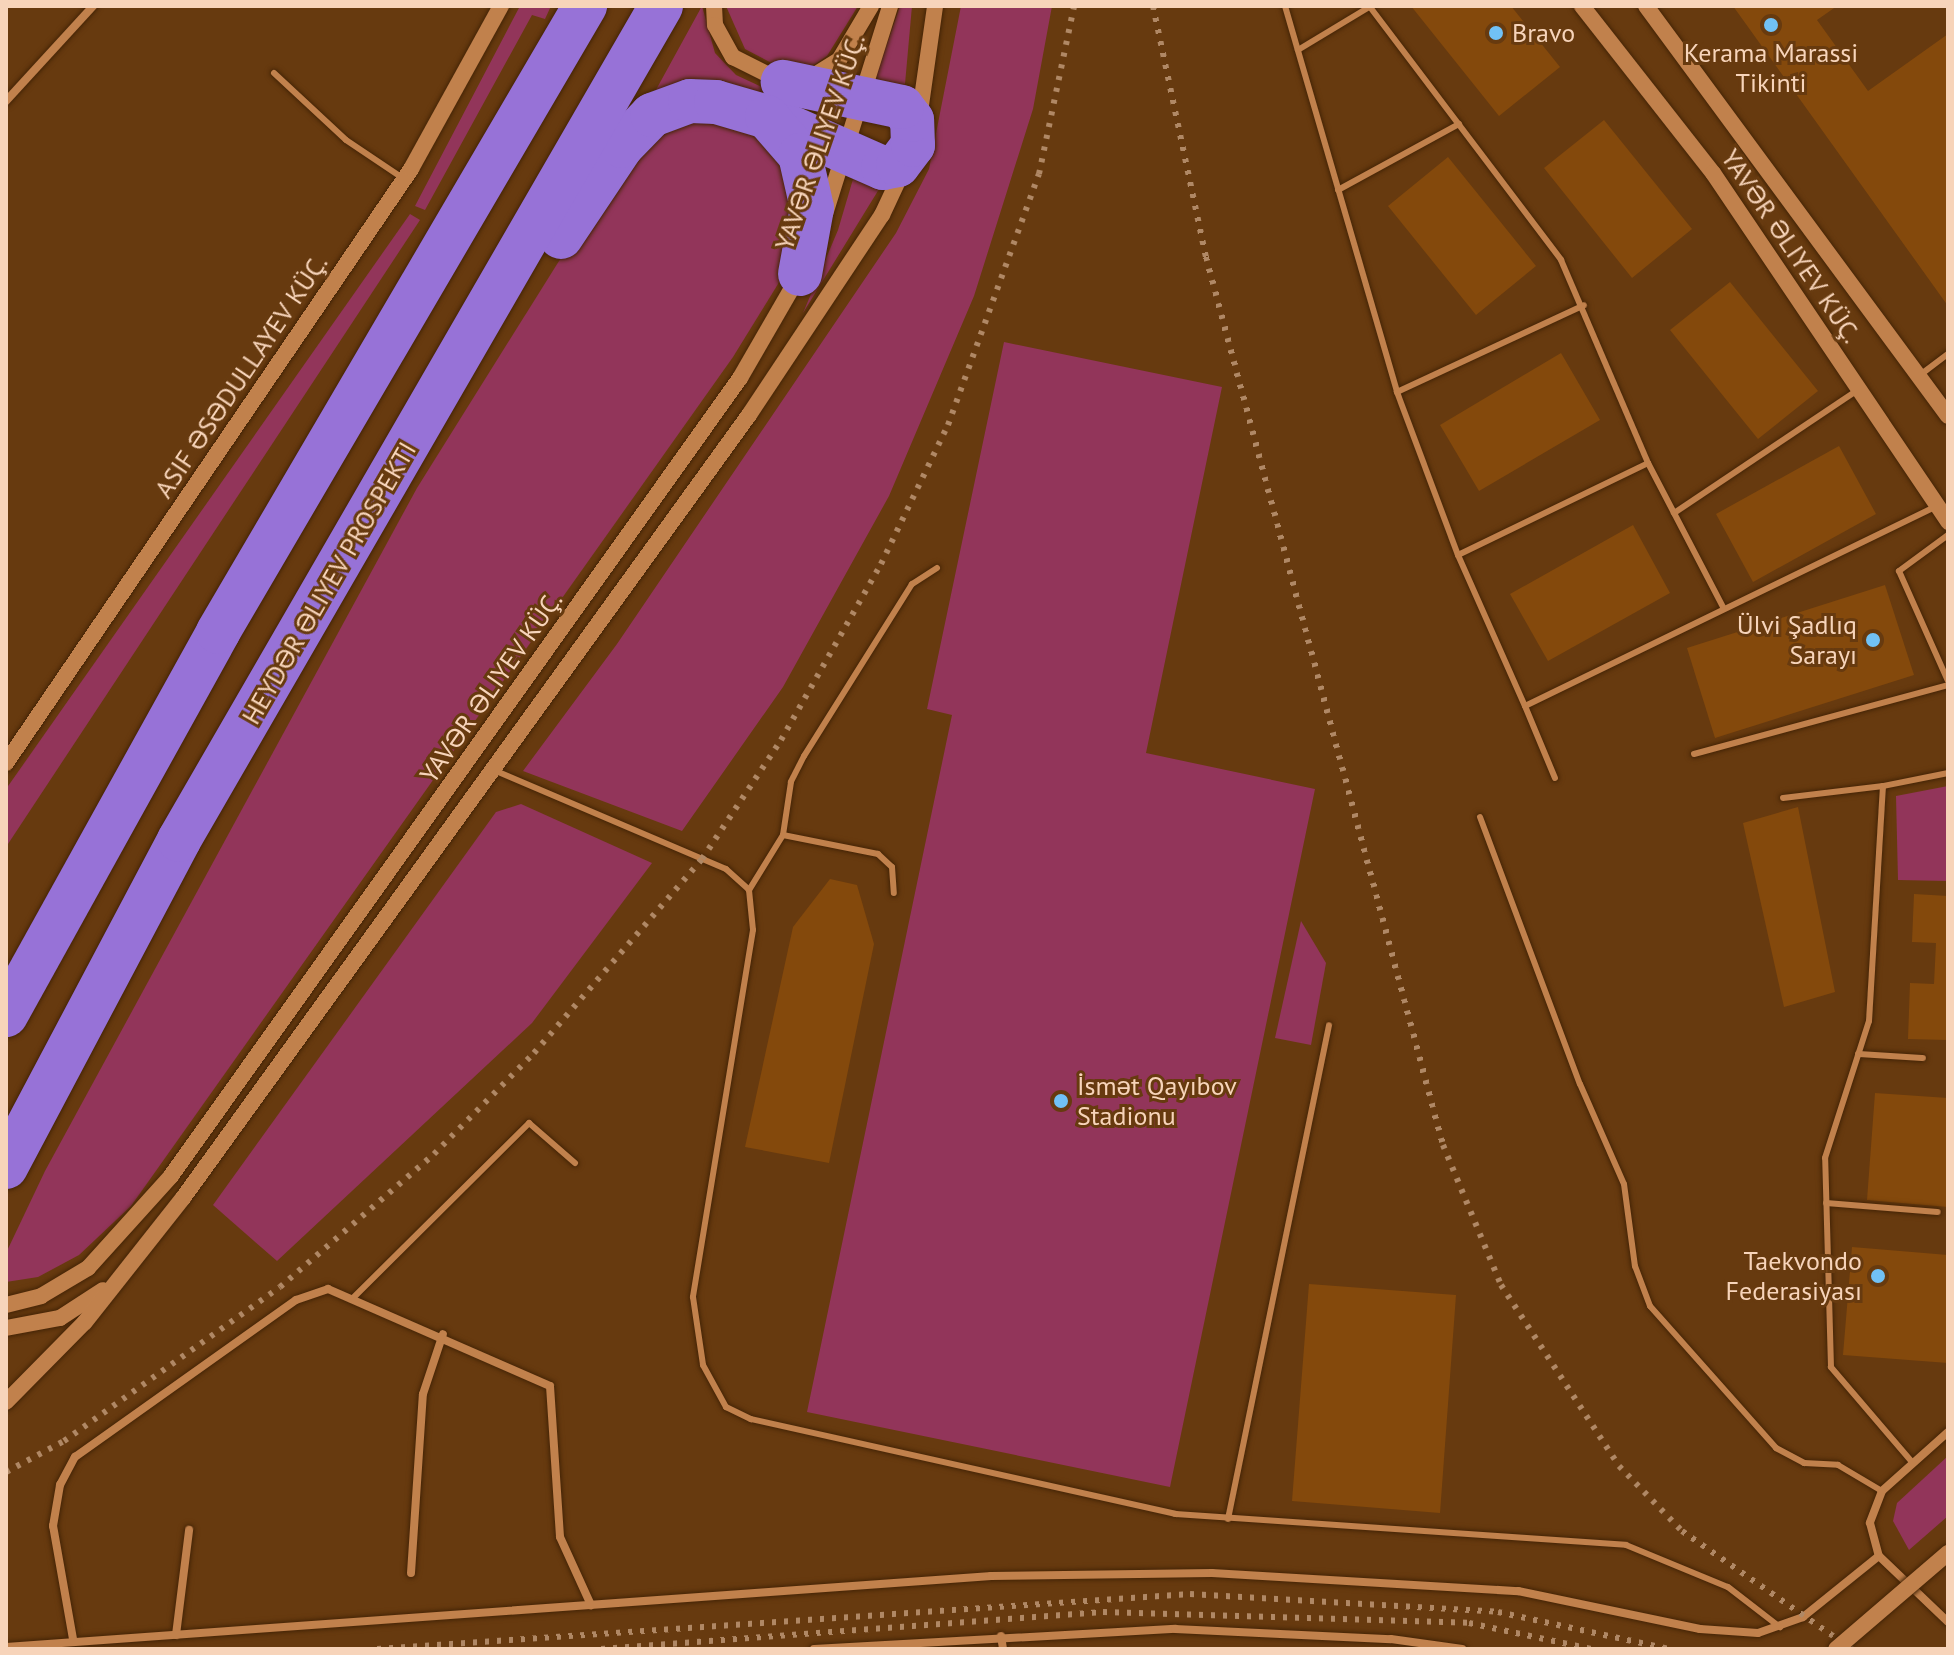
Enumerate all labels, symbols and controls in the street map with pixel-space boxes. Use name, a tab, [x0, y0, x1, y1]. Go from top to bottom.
marker: Kerama Marassi Tikinti	[1762, 16, 1780, 34]
place label: Bravo	[1512, 17, 1575, 49]
marker: Bravo	[1487, 24, 1505, 42]
street label: YAVƏR ƏLIYEV KÜÇ.	[768, 29, 872, 255]
place label: Kerama Marassi Tikinti	[1684, 37, 1858, 98]
street label: YAVƏR ƏLIYEV KÜÇ.	[1714, 143, 1868, 349]
street label: ASIF ƏSƏDULLAYEV KÜÇ.	[148, 248, 334, 504]
street label: HEYDƏR ƏLIYEV PROSPEKTI	[235, 436, 423, 730]
street label: YAVƏR ƏLIYEV KÜÇ.	[413, 585, 569, 789]
place label: Ülvi Şadlıq Sarayı	[1737, 609, 1857, 670]
marker: Ülvi Şadlıq Sarayı	[1864, 631, 1882, 649]
place label: İsmət Qayıbov Stadionu	[1077, 1070, 1237, 1132]
marker: İsmət Qayıbov Stadionu	[1052, 1092, 1070, 1110]
place label: Taekvondo Federasiyası	[1726, 1245, 1862, 1306]
marker: Taekvondo Federasiyası	[1869, 1267, 1887, 1285]

